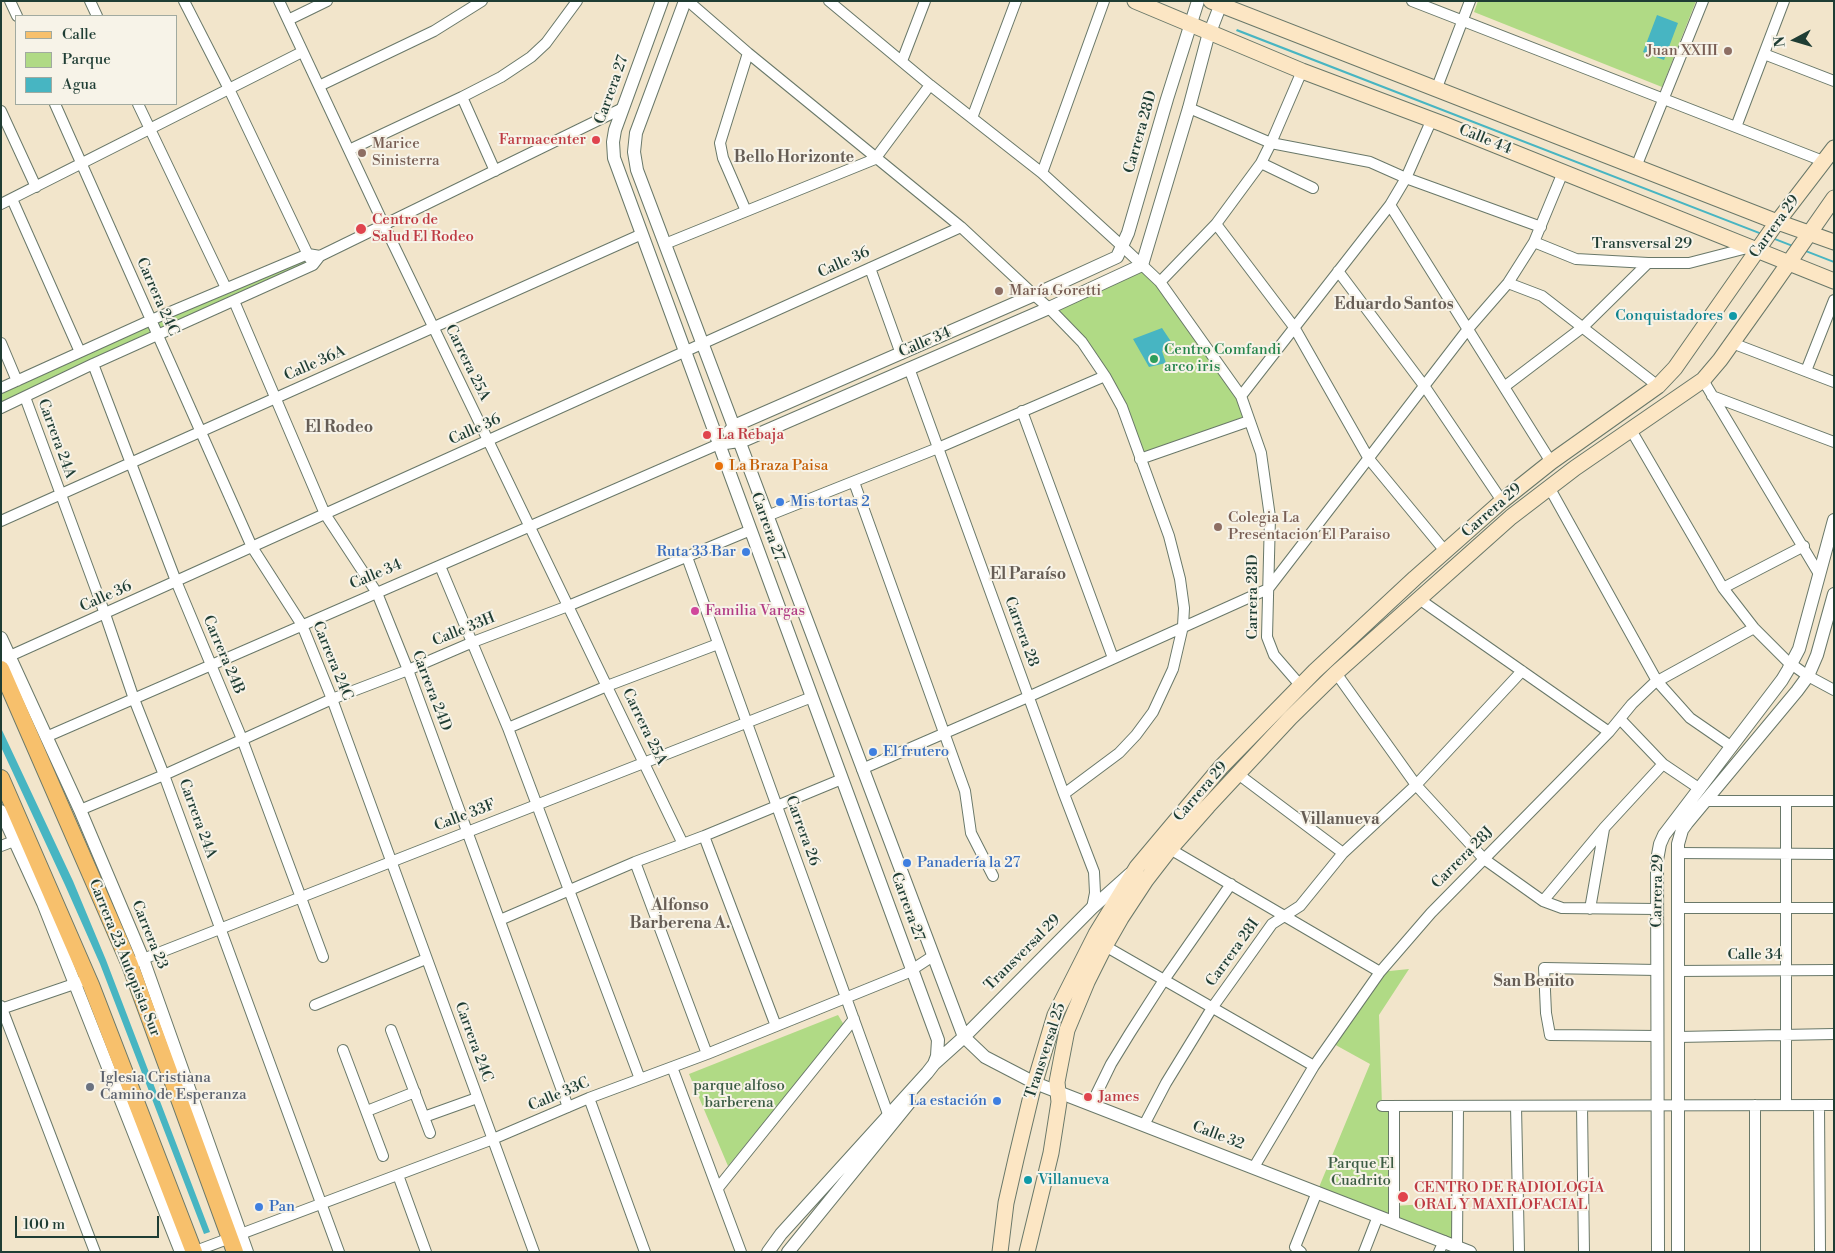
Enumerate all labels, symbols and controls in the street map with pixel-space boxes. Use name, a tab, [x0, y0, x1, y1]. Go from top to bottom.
legend	[15, 15, 178, 105]
north arrow	[1770, 15, 1820, 65]
text: Calle	[62, 25, 96, 44]
text: N	[1771, 35, 1790, 48]
place label: Juan XXIII	[1646, 42, 1718, 60]
marker: Juan XXIII	[1722, 45, 1734, 57]
text: Parque	[62, 50, 111, 69]
street label: Carrera 27	[591, 53, 633, 127]
text: Agua	[62, 75, 97, 94]
street label: Carrera 28D	[1121, 89, 1161, 175]
street label: Calle 44	[1456, 121, 1514, 159]
place label: Farmacenter	[499, 131, 586, 149]
marker: Farmacenter	[590, 134, 602, 146]
place label: Marice Sinisterra	[372, 135, 440, 170]
marker: Marice Sinisterra	[356, 147, 368, 159]
district label: Bello Horizonte	[734, 148, 854, 168]
street label: Carrera 29	[1746, 192, 1804, 262]
place label: Centro de Salud El Rodeo	[372, 211, 474, 246]
marker: Centro de Salud El Rodeo	[354, 222, 368, 236]
street label: Transversal 29	[1592, 235, 1692, 253]
street label: Calle 36	[815, 244, 873, 282]
street label: Carrera 24C	[132, 255, 182, 339]
place label: María Goretti	[1009, 282, 1101, 300]
marker: María Goretti	[993, 285, 1005, 297]
district label: Eduardo Santos	[1334, 295, 1454, 315]
place label: Conquistadores	[1615, 307, 1723, 325]
marker: Conquistadores	[1727, 310, 1739, 322]
street label: Carrera 25A	[441, 322, 493, 404]
street label: Calle 34	[896, 324, 954, 362]
place label: Centro Comfandi arco iris	[1164, 341, 1281, 376]
street label: Calle 36A	[282, 343, 348, 385]
marker: Centro Comfandi arco iris	[1148, 353, 1160, 365]
street label: Carrera 24A	[33, 397, 79, 481]
street label: Calle 36	[446, 411, 504, 449]
district label: El Rodeo	[305, 418, 373, 438]
place label: La Rebaja	[717, 426, 784, 444]
marker: La Rebaja	[701, 429, 713, 441]
place label: La Braza Paisa	[729, 457, 828, 475]
marker: La Braza Paisa	[713, 460, 725, 472]
street label: Carrera 29	[1458, 480, 1526, 542]
street label: Carrera 27	[746, 490, 788, 564]
place label: Mis tortas 2	[790, 493, 870, 511]
marker: Mis tortas 2	[774, 496, 786, 508]
place label: Colegia La Presentacion El Paraiso	[1228, 509, 1390, 544]
marker: Colegia La Presentacion El Paraiso	[1212, 521, 1224, 533]
place label: Ruta 33 Bar	[657, 543, 736, 561]
marker: Ruta 33 Bar	[740, 546, 752, 558]
street label: Carrera 28D	[1244, 554, 1262, 640]
street label: Calle 34	[347, 556, 405, 594]
district label: El Paraíso	[990, 565, 1066, 585]
street label: Calle 36	[77, 578, 135, 616]
street label: Carrera 28	[1000, 594, 1042, 670]
place label: Familia Vargas	[705, 602, 805, 620]
marker: Familia Vargas	[689, 605, 701, 617]
street label: Calle 33H	[430, 609, 498, 651]
street label: Carrera 24B	[198, 613, 248, 697]
street label: Carrera 24C	[308, 619, 356, 703]
street label: Carrera 24D	[407, 648, 455, 734]
street label: Carrera 25A	[618, 686, 670, 768]
place label: El frutero	[883, 743, 949, 761]
marker: El frutero	[867, 746, 879, 758]
street label: Carrera 29	[1170, 758, 1232, 826]
street label: Carrera 24A	[174, 777, 220, 861]
street label: Carrera 26	[781, 793, 823, 869]
street label: Calle 33F	[432, 796, 498, 836]
district label: Villanueva	[1300, 810, 1380, 830]
street label: Carrera 28J	[1428, 823, 1498, 893]
place label: Panadería la 27	[917, 854, 1020, 872]
street label: Carrera 29	[1648, 854, 1668, 928]
marker: Panadería la 27	[901, 857, 913, 869]
street label: Carrera 27	[886, 870, 928, 944]
street label: Carrera 23 Autopista Sur	[84, 877, 164, 1039]
district label: Alfonso Barberena A.	[630, 896, 730, 934]
street label: Carrera 23	[127, 898, 171, 972]
street label: Transversal 29	[981, 911, 1065, 995]
street label: Carrera 28I	[1202, 916, 1264, 990]
street label: Calle 34	[1728, 946, 1782, 964]
district label: San Benito	[1494, 972, 1574, 992]
street label: Carrera 24C	[450, 1000, 496, 1084]
street label: Transversal 25	[1022, 1001, 1070, 1101]
place label: Iglesia Cristiana Camino de Esperanza	[100, 1069, 247, 1104]
street label: Calle 33C	[526, 1074, 592, 1116]
park label: parque alfoso barberena	[693, 1077, 785, 1112]
marker: Iglesia Cristiana Camino de Esperanza	[84, 1081, 96, 1093]
place label: James	[1098, 1088, 1139, 1106]
marker: James	[1082, 1091, 1094, 1103]
place label: La estación	[909, 1092, 987, 1110]
marker: La estación	[991, 1095, 1003, 1107]
street label: Calle 32	[1189, 1118, 1247, 1154]
park label: Parque El Cuadrito	[1328, 1155, 1394, 1190]
place label: Villanueva	[1038, 1171, 1109, 1189]
marker: Villanueva	[1022, 1174, 1034, 1186]
place label: CENTRO DE RADIOLOGÍA ORAL Y MAXILOFACIAL	[1414, 1179, 1605, 1214]
marker: CENTRO DE RADIOLOGÍA ORAL Y MAXILOFACIAL	[1396, 1190, 1410, 1204]
place label: Pan	[269, 1198, 295, 1216]
marker: Pan	[253, 1201, 265, 1213]
scale bar	[18, 1206, 161, 1238]
text: 100 m	[23, 1215, 65, 1234]

